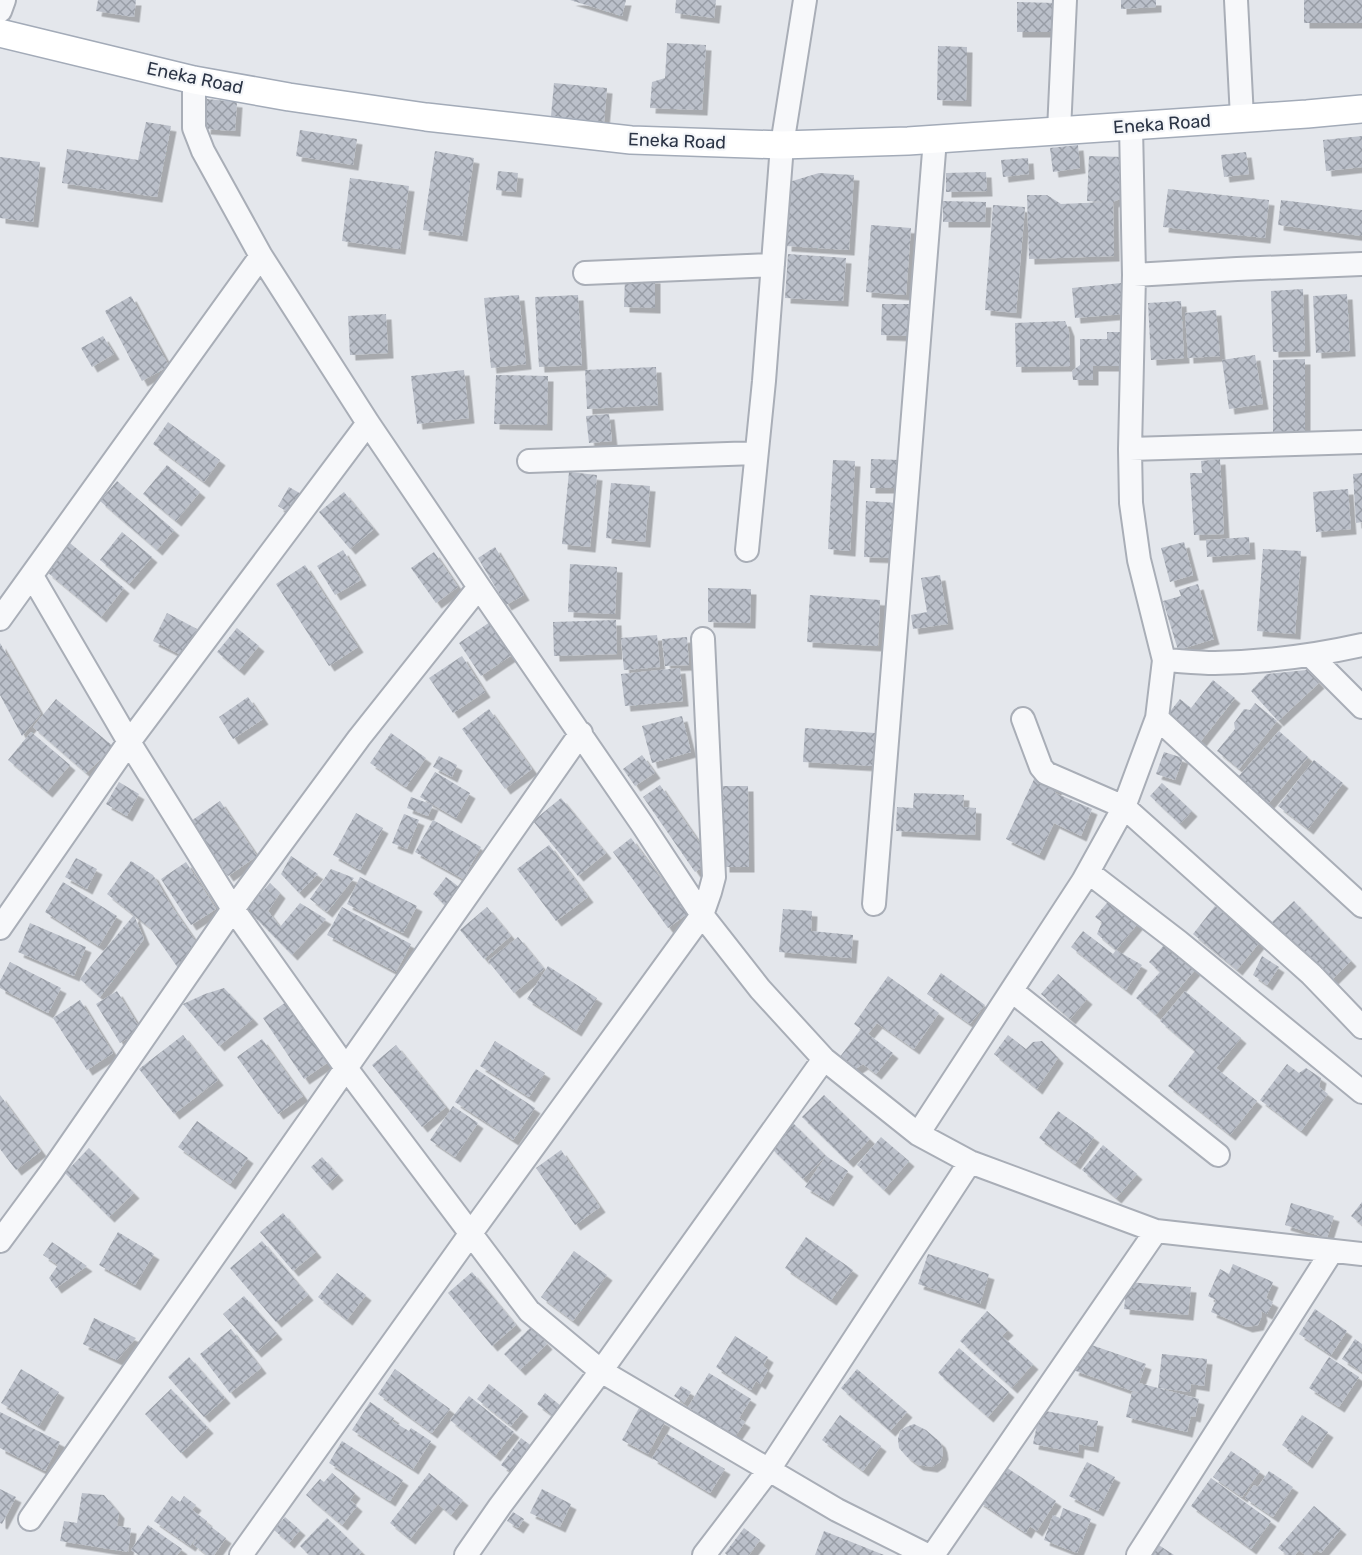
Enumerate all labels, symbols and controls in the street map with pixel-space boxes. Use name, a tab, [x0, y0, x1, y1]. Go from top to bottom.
street label: Eneka Road	[145, 57, 245, 99]
street label: Eneka Road	[1112, 110, 1212, 138]
street label: Eneka Road	[628, 128, 726, 154]

